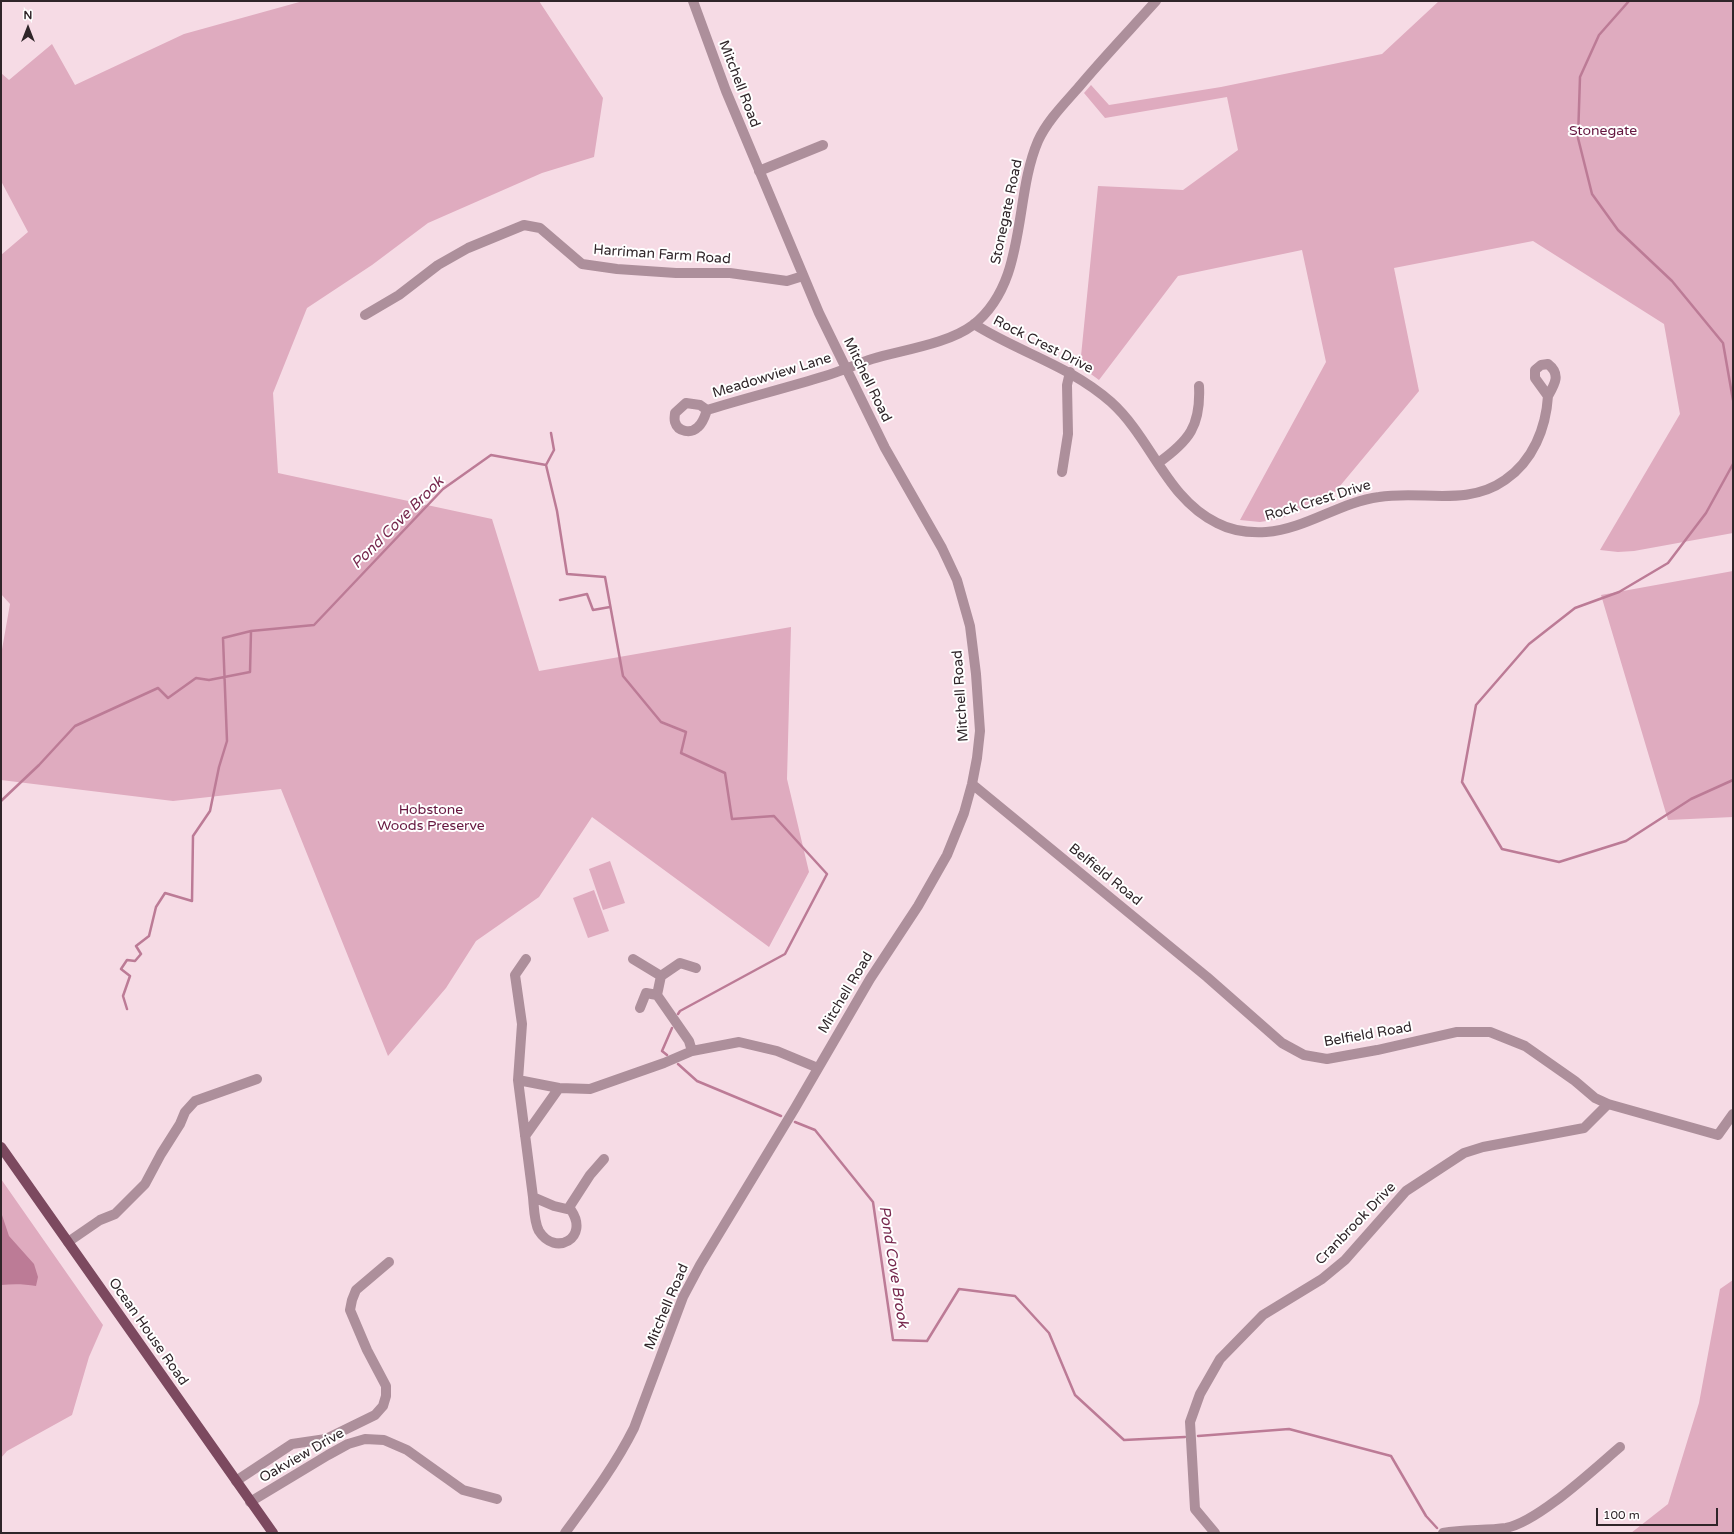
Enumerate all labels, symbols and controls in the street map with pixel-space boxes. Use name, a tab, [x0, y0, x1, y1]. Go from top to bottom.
north arrow	[8, 8, 48, 48]
text: N	[24, 9, 32, 22]
street label: Mitchell Road	[715, 38, 763, 130]
park label: Stonegate	[1569, 123, 1637, 139]
street label: Stonegate Road	[988, 158, 1026, 266]
street label: Harriman Farm Road	[593, 242, 731, 268]
street label: Rock Crest Drive	[990, 313, 1096, 377]
street label: Mitchell Road	[839, 335, 895, 425]
street label: Meadowview Lane	[711, 350, 833, 402]
water label: Pond Cove Brook	[348, 473, 448, 573]
street label: Rock Crest Drive	[1263, 477, 1373, 525]
street label: Mitchell Road	[949, 650, 973, 742]
park label: Hobstone Woods Preserve	[377, 802, 485, 834]
street label: Belfield Road	[1065, 840, 1145, 910]
street label: Mitchell Road	[815, 949, 877, 1037]
street label: Belfield Road	[1323, 1019, 1413, 1051]
street label: Cranbrook Drive	[1312, 1179, 1400, 1269]
water label: Pond Cove Brook	[874, 1205, 912, 1329]
street label: Mitchell Road	[641, 1261, 693, 1353]
street label: Ocean House Road	[105, 1275, 191, 1389]
street label: Oakview Drive	[257, 1425, 347, 1487]
scale bar	[1598, 1500, 1720, 1526]
text: 100 m	[1603, 1508, 1640, 1522]

